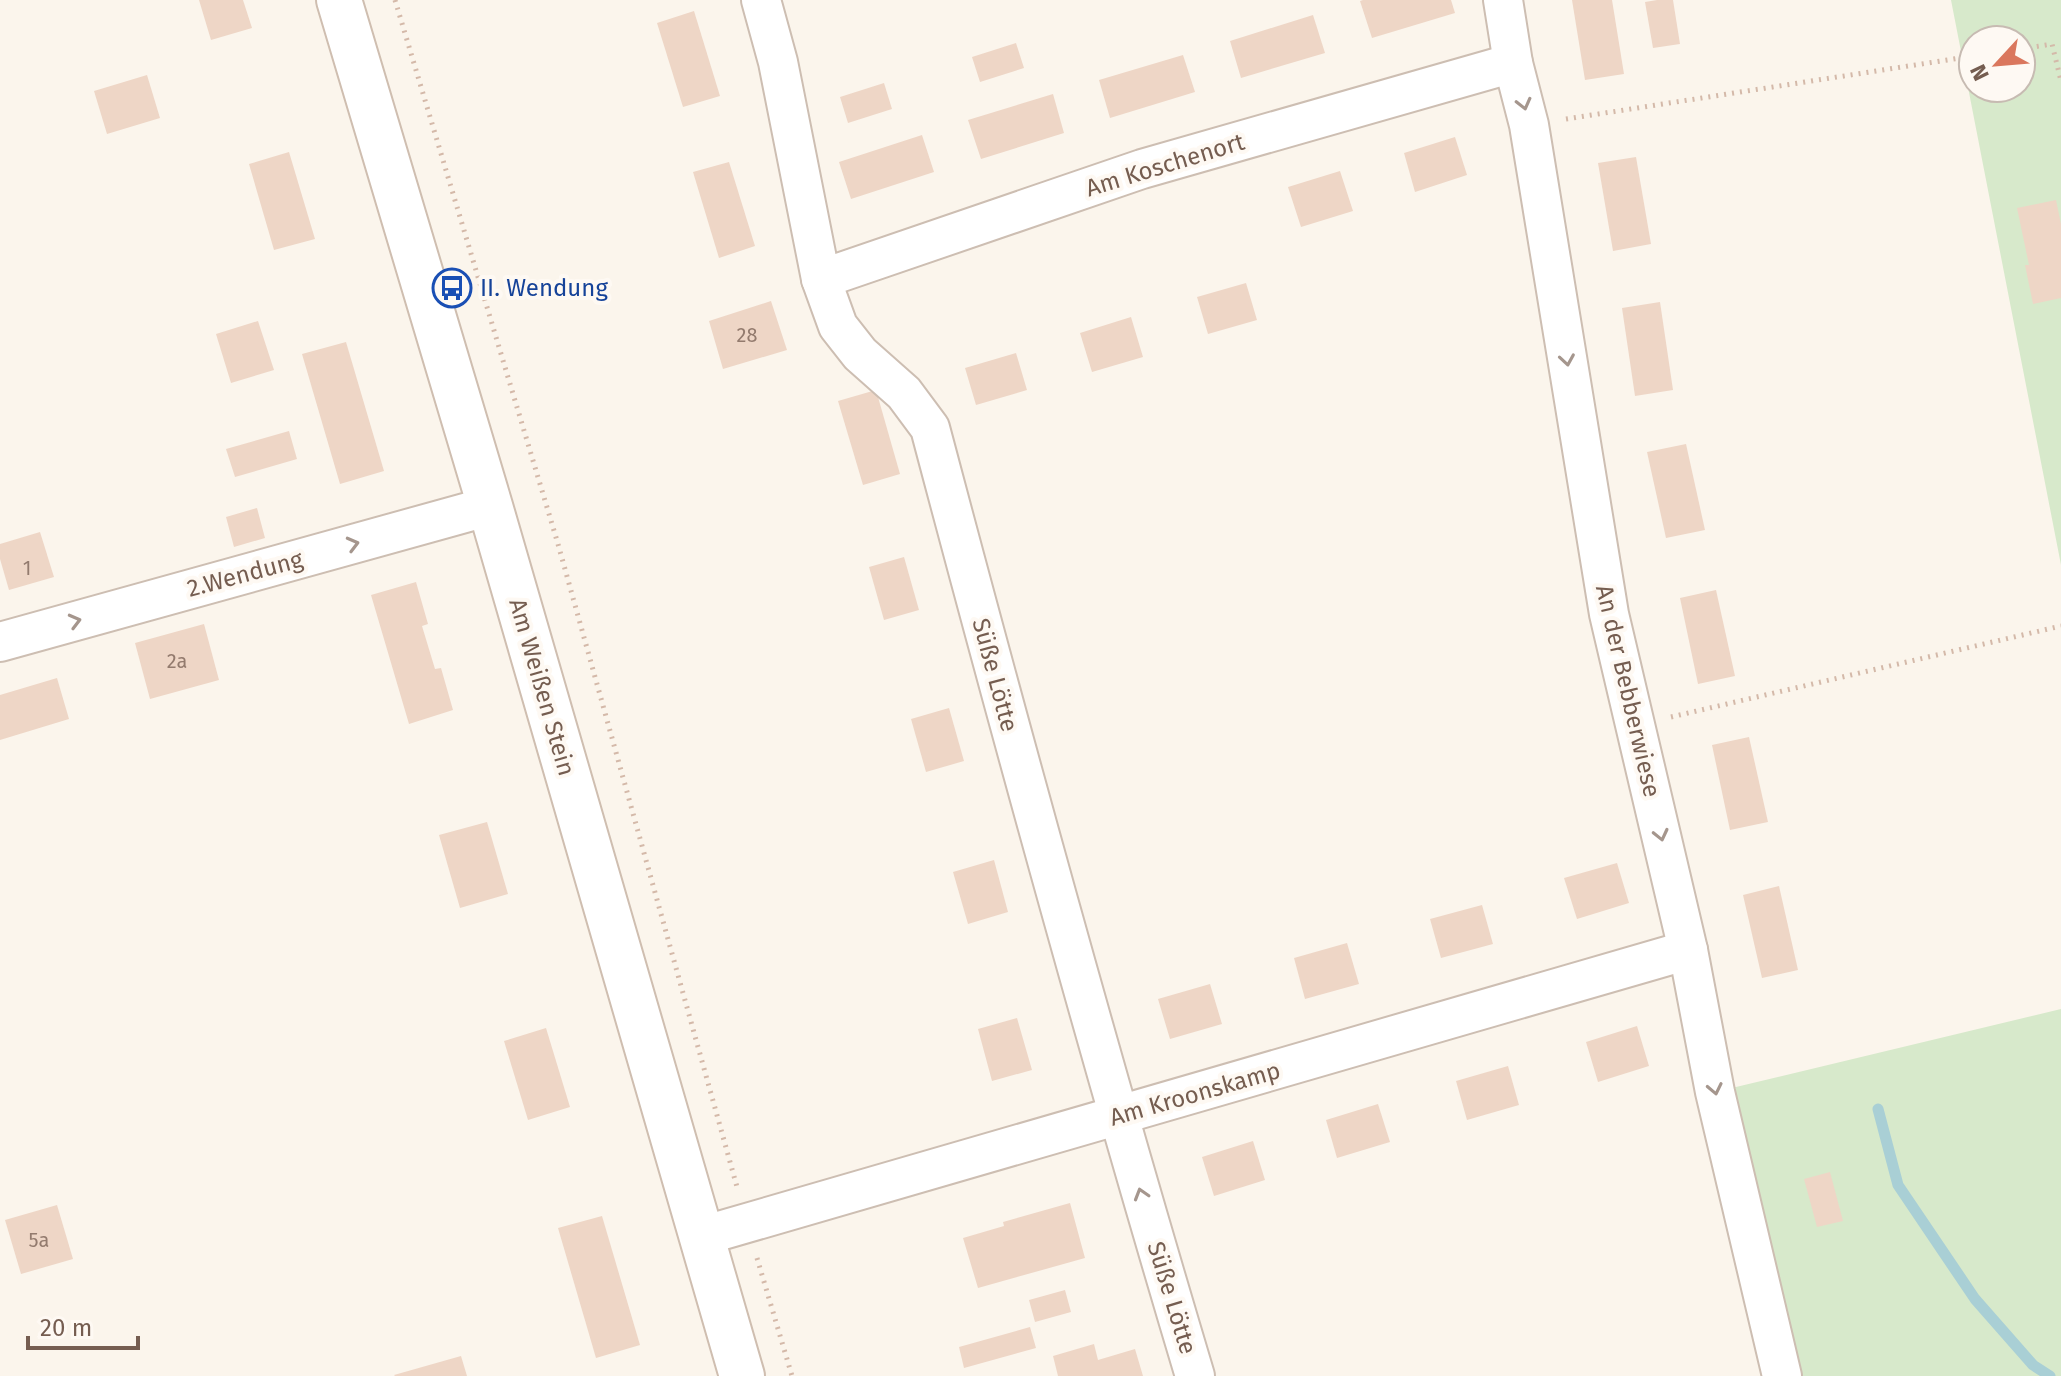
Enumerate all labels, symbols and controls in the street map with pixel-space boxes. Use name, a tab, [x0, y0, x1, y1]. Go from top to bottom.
north arrow	[1957, 24, 2037, 104]
text: N	[1964, 60, 1995, 85]
one-way arrow	[1514, 96, 1531, 110]
street label: Am Koschenort	[1082, 127, 1248, 202]
bus stop icon: II. Wendung	[431, 267, 473, 309]
place label: II. Wendung	[480, 274, 608, 302]
house number: 28	[737, 323, 757, 347]
one-way arrow	[1558, 353, 1575, 367]
one-way arrow	[345, 537, 359, 554]
street label: 2.Wendung	[184, 545, 306, 603]
house number: 1	[23, 556, 31, 580]
street label: An der Bebberwiese	[1590, 582, 1666, 800]
street label: Am Weißen Stein	[503, 595, 581, 779]
one-way arrow	[68, 614, 82, 630]
street label: Süße Lötte	[966, 615, 1024, 735]
house number: 2a	[167, 649, 187, 673]
one-way arrow	[1652, 827, 1669, 841]
street label: Am Kroonskamp	[1106, 1056, 1284, 1132]
one-way arrow	[1705, 1082, 1722, 1096]
one-way arrow	[1134, 1188, 1150, 1202]
house number: 5a	[29, 1228, 49, 1252]
street label: Süße Lötte	[1142, 1238, 1202, 1358]
scale bar	[28, 1300, 138, 1350]
text: 20 m	[40, 1314, 92, 1342]

